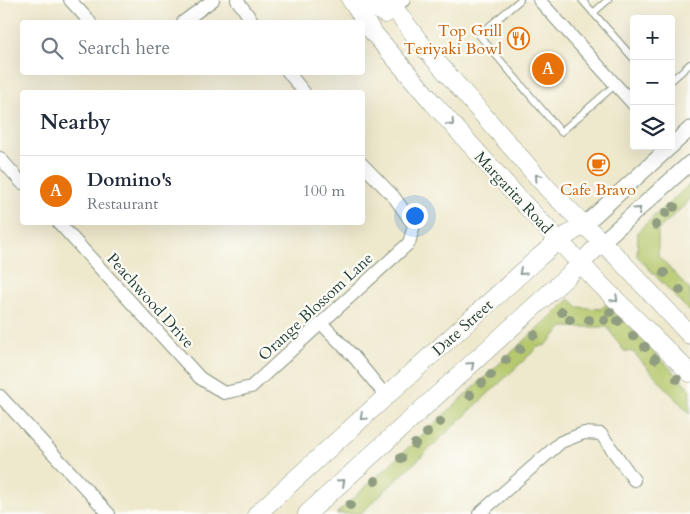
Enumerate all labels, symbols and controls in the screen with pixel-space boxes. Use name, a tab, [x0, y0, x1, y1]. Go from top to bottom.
map controls	[630, 15, 675, 150]
button: +	[630, 15, 675, 60]
search box	[20, 20, 365, 75]
place label: Top Grill Teriyaki Bowl	[404, 20, 502, 60]
restaurant icon: Top Grill Teriyaki Bowl	[506, 27, 530, 51]
icon: search	[38, 34, 66, 62]
text: Search here	[78, 35, 170, 61]
pin: A	[532, 50, 564, 88]
button: −	[630, 60, 675, 105]
button: layers	[630, 105, 675, 150]
text: Nearby	[40, 108, 111, 137]
one-way arrow	[445, 117, 454, 126]
street label: Margarita Road	[469, 147, 558, 239]
cafe icon: Cafe Bravo	[586, 153, 610, 177]
text: Domino's	[87, 167, 172, 193]
one-way arrow	[535, 174, 544, 183]
place label: Cafe Bravo	[560, 179, 636, 201]
text: A	[50, 180, 62, 202]
text: 100 m	[303, 180, 345, 202]
text: Restaurant	[87, 193, 158, 215]
your location	[402, 203, 428, 229]
one-way arrow	[633, 207, 642, 216]
street label: Peachwood Drive	[101, 248, 199, 353]
street label: Orange Blossom Lane	[253, 248, 378, 366]
one-way arrow	[519, 267, 528, 276]
one-way arrow	[609, 293, 618, 302]
street label: Date Street	[427, 294, 498, 361]
one-way arrow	[465, 361, 474, 370]
one-way arrow	[360, 411, 369, 420]
one-way arrow	[336, 479, 345, 488]

